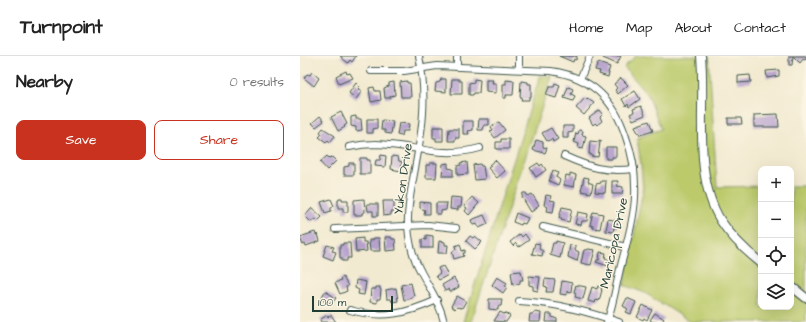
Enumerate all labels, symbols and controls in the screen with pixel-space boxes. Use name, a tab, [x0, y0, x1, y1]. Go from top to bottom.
text: Turnpoint	[20, 14, 103, 41]
text: Home	[569, 18, 604, 38]
text: Map	[626, 18, 652, 38]
text: About	[674, 18, 712, 38]
text: Contact	[734, 18, 786, 38]
text: Nearby	[16, 70, 73, 94]
text: 0 results	[229, 73, 284, 91]
button: Save	[16, 120, 146, 160]
button: Share	[154, 120, 284, 160]
street label: Yukon Drive	[389, 142, 417, 216]
map controls	[758, 166, 794, 310]
button: +	[758, 166, 794, 202]
street label: Maricopa Drive	[596, 196, 632, 290]
button: −	[758, 202, 794, 238]
button: locate	[758, 238, 794, 274]
button: layers	[758, 274, 794, 310]
scale bar	[312, 294, 393, 313]
text: 100 m	[318, 295, 346, 310]

